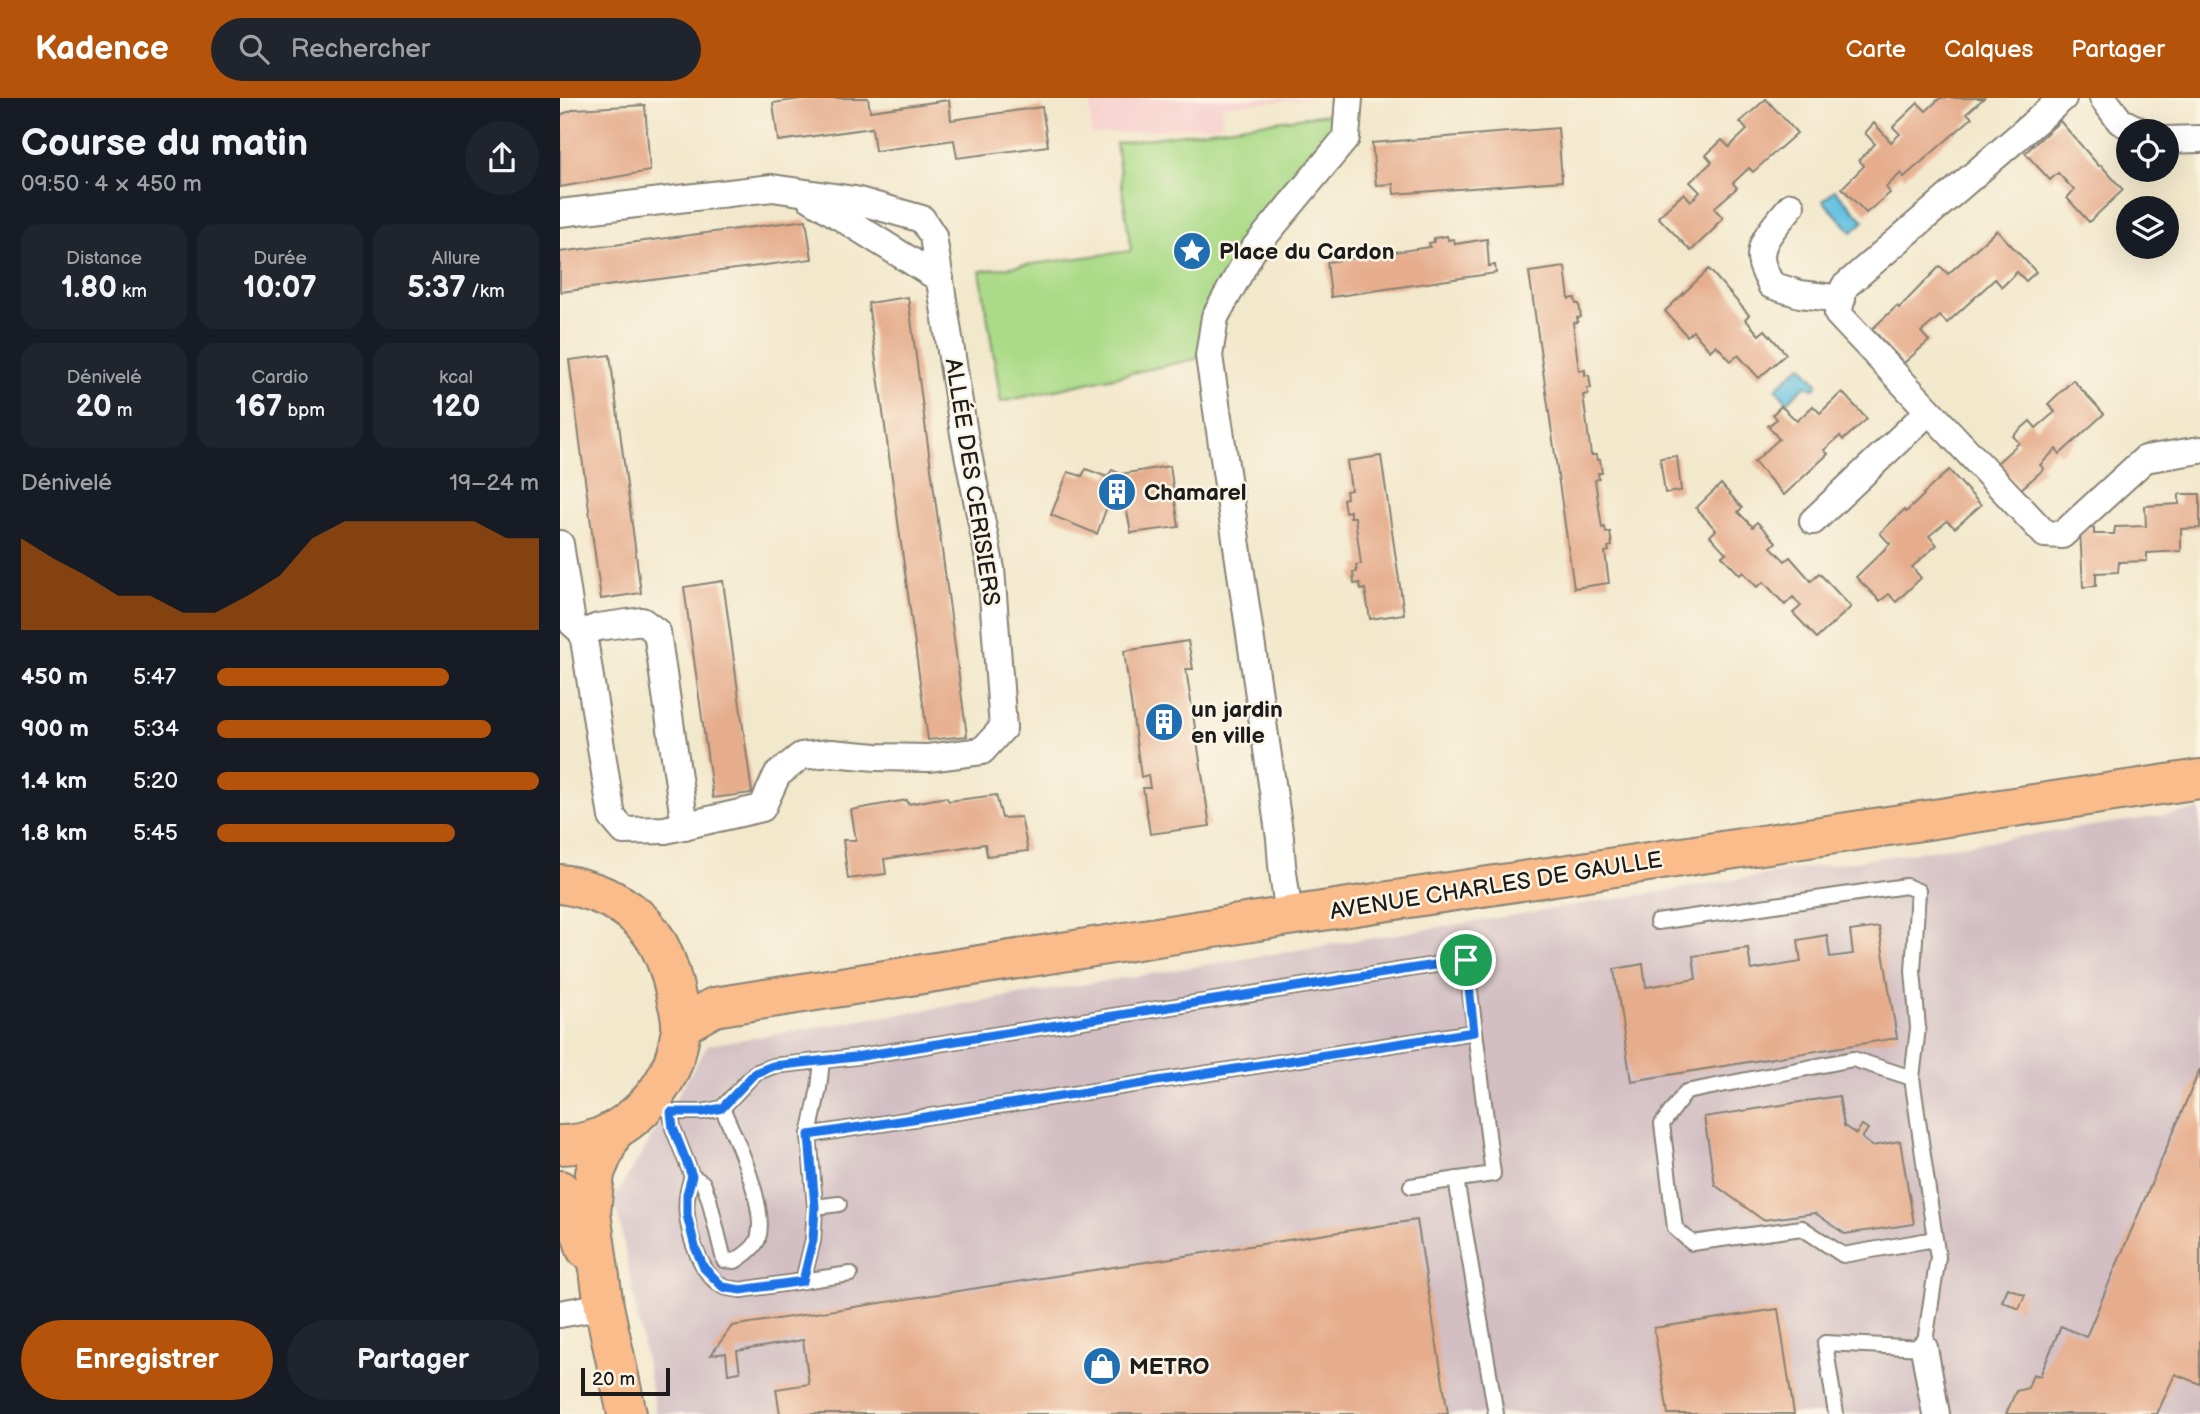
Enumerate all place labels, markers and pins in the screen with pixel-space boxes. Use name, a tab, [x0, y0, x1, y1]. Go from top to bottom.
place icon: Place du Cardon	[1171, 230, 1213, 272]
place label: Place du Cardon	[1219, 238, 1394, 266]
building icon: Chamarel	[1096, 471, 1138, 513]
place label: Chamarel	[1144, 479, 1247, 507]
place label: un jardin en ville	[1191, 696, 1283, 750]
building icon: un jardin en ville	[1143, 701, 1185, 743]
pin	[1436, 930, 1496, 990]
shop icon: METRO	[1081, 1345, 1123, 1387]
place label: METRO	[1129, 1353, 1210, 1381]

